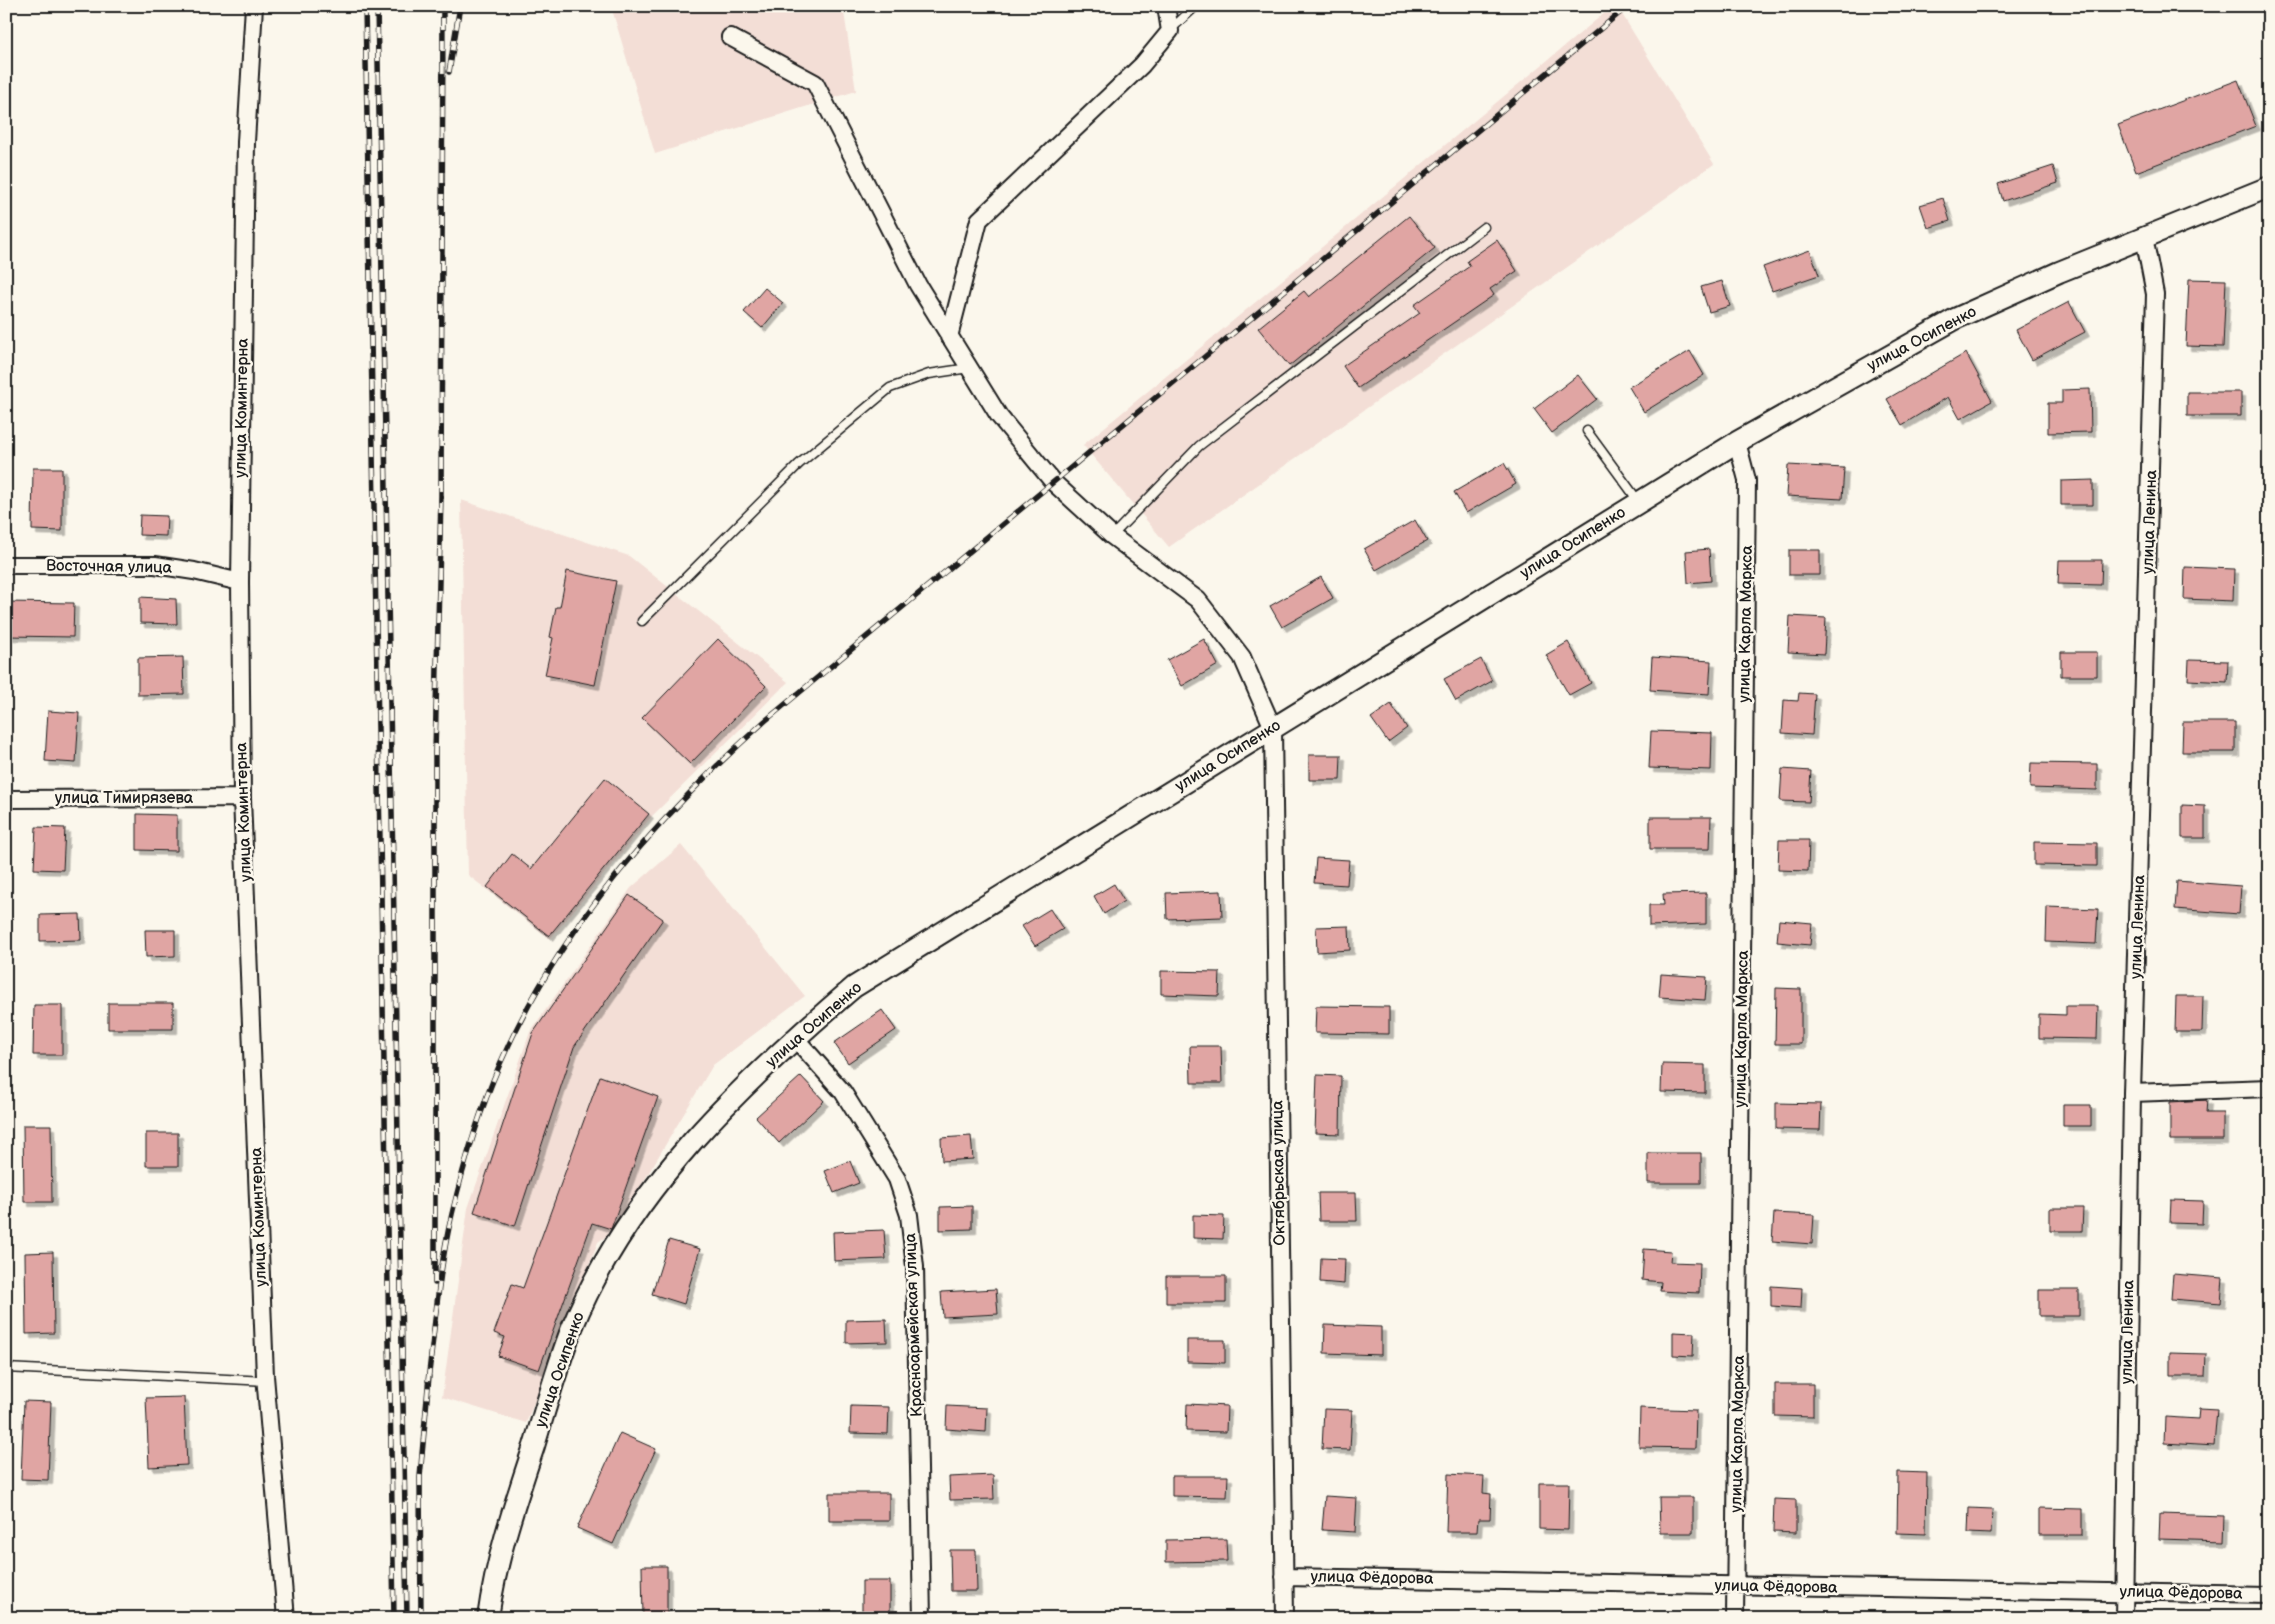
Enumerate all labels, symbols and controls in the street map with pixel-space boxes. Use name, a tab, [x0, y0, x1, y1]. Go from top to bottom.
street label: улица Осипенко	[1864, 302, 1980, 376]
street label: улица Коминтерна	[231, 337, 253, 478]
street label: улица Ленина	[2139, 469, 2161, 574]
street label: улица Осипенко	[1517, 503, 1629, 583]
street label: улица Карла Маркса	[1735, 545, 1757, 703]
street label: Восточная улица	[46, 556, 173, 578]
street label: улица Осипенко	[1172, 716, 1284, 796]
street label: улица Коминтерна	[232, 741, 256, 882]
street label: улица Тимирязева	[55, 789, 194, 808]
street label: улица Ленина	[2127, 874, 2149, 979]
street label: улица Карла Маркса	[1731, 950, 1753, 1108]
street label: улица Осипенко	[762, 978, 866, 1072]
street label: Октябрьская улица	[1268, 1100, 1290, 1246]
street label: улица Коминтерна	[247, 1146, 271, 1287]
street label: Красноармейская улица	[901, 1232, 927, 1417]
street label: улица Ленина	[2118, 1279, 2138, 1384]
street label: улица Осипенко	[531, 1310, 589, 1430]
street label: улица Карла Маркса	[1727, 1355, 1749, 1513]
street label: улица Фёдорова	[1310, 1567, 1434, 1589]
street label: улица Фёдорова	[1714, 1576, 1838, 1598]
street label: улица Фёдорова	[2119, 1582, 2243, 1604]

